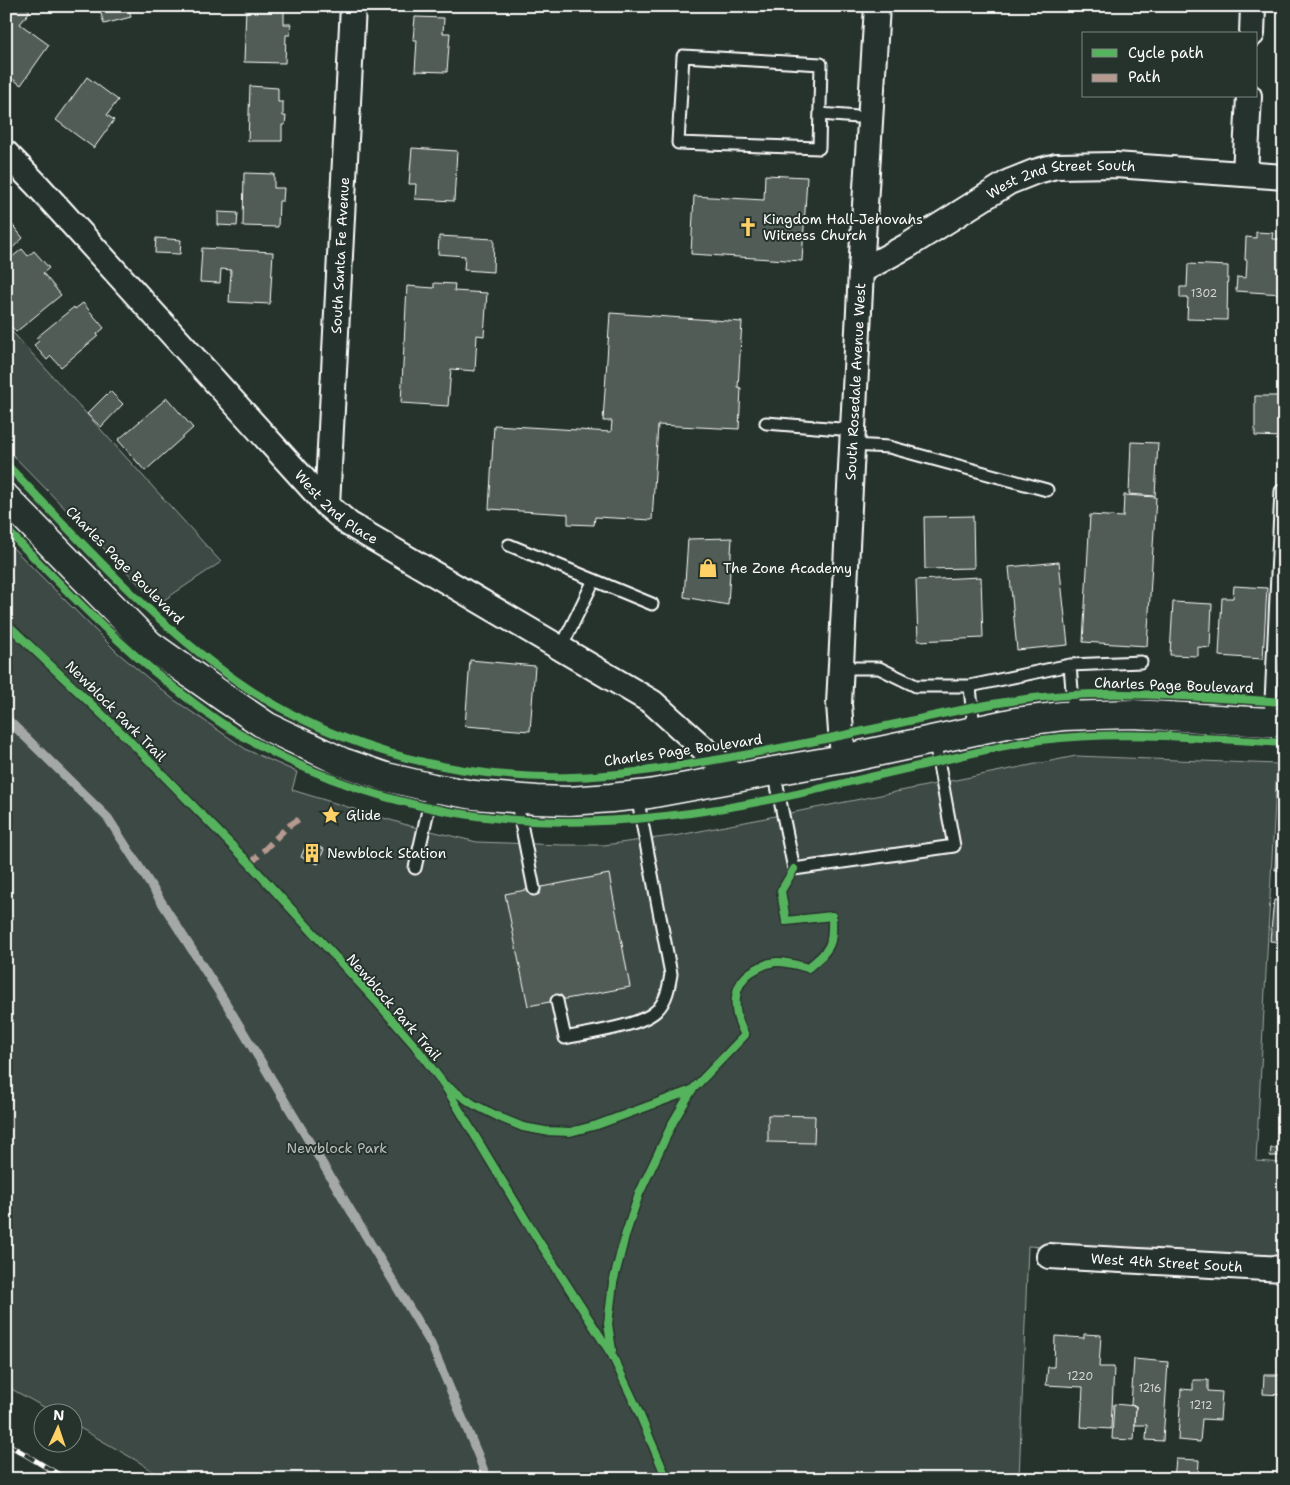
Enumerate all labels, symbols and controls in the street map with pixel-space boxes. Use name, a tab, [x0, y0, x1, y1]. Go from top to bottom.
legend	[1082, 32, 1258, 98]
text: Cycle path	[1128, 43, 1204, 63]
text: Path	[1128, 67, 1161, 87]
street label: West 2nd Street South	[983, 156, 1136, 203]
street label: South Santa Fe Avenue	[327, 176, 353, 334]
place label: Kingdom Hall-Jehovahs Witness Church	[763, 210, 923, 244]
church icon: Kingdom Hall-Jehovahs Witness Church	[737, 216, 759, 238]
street label: South Rosedale Avenue West	[841, 282, 869, 481]
house number: 1302	[1191, 286, 1217, 301]
street label: West 2nd Place	[291, 466, 381, 548]
street label: Charles Page Boulevard	[62, 502, 188, 628]
shop icon: The Zone Academy	[697, 557, 719, 579]
place label: The Zone Academy	[723, 559, 852, 577]
street label: Newblock Park Trail	[62, 657, 171, 766]
street label: Charles Page Boulevard	[1094, 673, 1254, 697]
street label: Charles Page Boulevard	[603, 730, 763, 770]
place icon: Glide	[320, 804, 342, 826]
place label: Glide	[346, 806, 381, 824]
building icon: Newblock Station	[301, 842, 323, 864]
place label: Newblock Station	[327, 844, 447, 862]
street label: Newblock Park Trail	[343, 950, 446, 1065]
park label: Newblock Park	[287, 1139, 387, 1157]
street label: West 4th Street South	[1090, 1249, 1243, 1276]
house number: 1220	[1067, 1369, 1093, 1384]
house number: 1216	[1138, 1381, 1162, 1396]
house number: 1212	[1190, 1398, 1212, 1413]
north arrow	[32, 1402, 82, 1452]
text: N	[53, 1406, 65, 1424]

